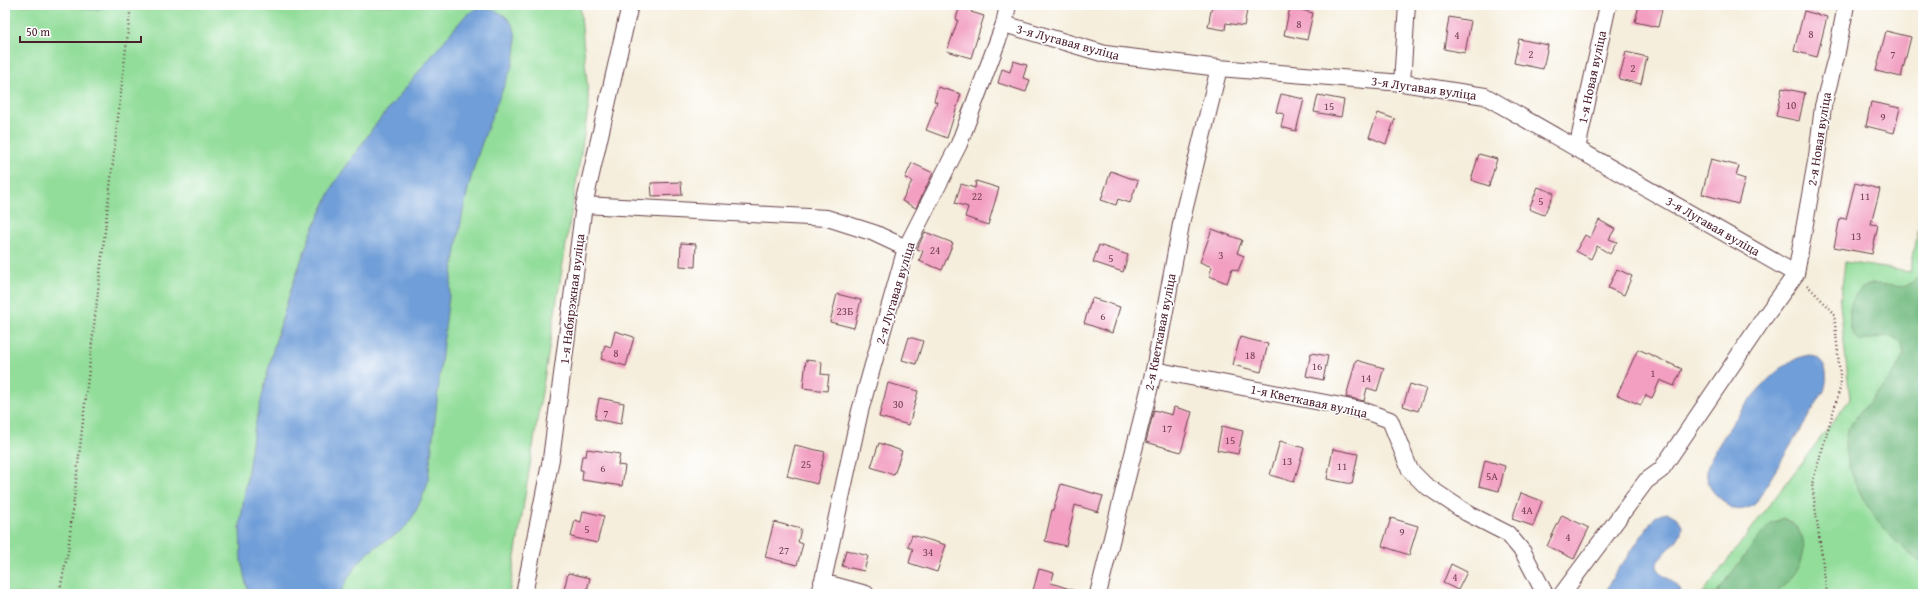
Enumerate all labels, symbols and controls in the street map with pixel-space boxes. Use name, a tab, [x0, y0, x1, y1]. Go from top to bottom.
house number: 8	[1296, 16, 1302, 32]
scale bar	[20, 18, 141, 44]
street label: 3-я Лугавая вуліца	[1014, 19, 1122, 65]
text: 50 m	[26, 23, 50, 40]
house number: 8	[1808, 26, 1814, 42]
house number: 4	[1454, 27, 1460, 43]
street label: 1-я Новая вуліца	[1573, 28, 1611, 125]
house number: 2	[1528, 46, 1534, 62]
house number: 7	[1890, 46, 1896, 62]
house number: 2	[1630, 60, 1636, 76]
street label: 3-я Лугавая вуліца	[1370, 71, 1479, 105]
street label: 2-я Новая вуліца	[1802, 90, 1836, 187]
house number: 10	[1786, 97, 1796, 113]
house number: 15	[1324, 98, 1334, 114]
house number: 9	[1880, 109, 1886, 125]
house number: 22	[972, 188, 982, 204]
house number: 11	[1860, 188, 1870, 204]
street label: 3-я Лугавая вуліца	[1662, 191, 1764, 261]
house number: 5	[1538, 193, 1544, 209]
house number: 13	[1851, 228, 1861, 244]
street label: 1-я Набярэжная вуліца	[555, 232, 590, 365]
street label: 2-я Лугавая вуліца	[870, 239, 920, 346]
house number: 24	[930, 242, 940, 258]
house number: 3	[1218, 247, 1224, 263]
house number: 5	[1108, 250, 1114, 266]
street label: 2-я Кветкавая вуліца	[1139, 271, 1181, 392]
house number: 23Б	[837, 303, 853, 319]
house number: 6	[1100, 308, 1106, 324]
house number: 8	[613, 345, 619, 361]
house number: 18	[1245, 347, 1255, 363]
house number: 16	[1312, 358, 1322, 374]
house number: 1	[1650, 365, 1656, 381]
house number: 14	[1361, 370, 1371, 386]
street label: 1-я Кветкавая вуліца	[1249, 379, 1370, 423]
house number: 30	[893, 396, 903, 412]
house number: 7	[603, 405, 609, 421]
house number: 17	[1162, 420, 1172, 436]
house number: 15	[1225, 432, 1235, 448]
house number: 13	[1282, 453, 1292, 469]
house number: 25	[801, 456, 811, 472]
house number: 11	[1337, 458, 1347, 474]
house number: 6	[600, 460, 606, 476]
house number: 5А	[1486, 468, 1498, 484]
house number: 4А	[1521, 502, 1533, 518]
house number: 5	[584, 521, 590, 537]
house number: 9	[1399, 524, 1405, 540]
house number: 4	[1565, 529, 1571, 545]
house number: 27	[779, 542, 789, 558]
house number: 34	[923, 544, 933, 560]
house number: 4	[1452, 569, 1458, 585]

